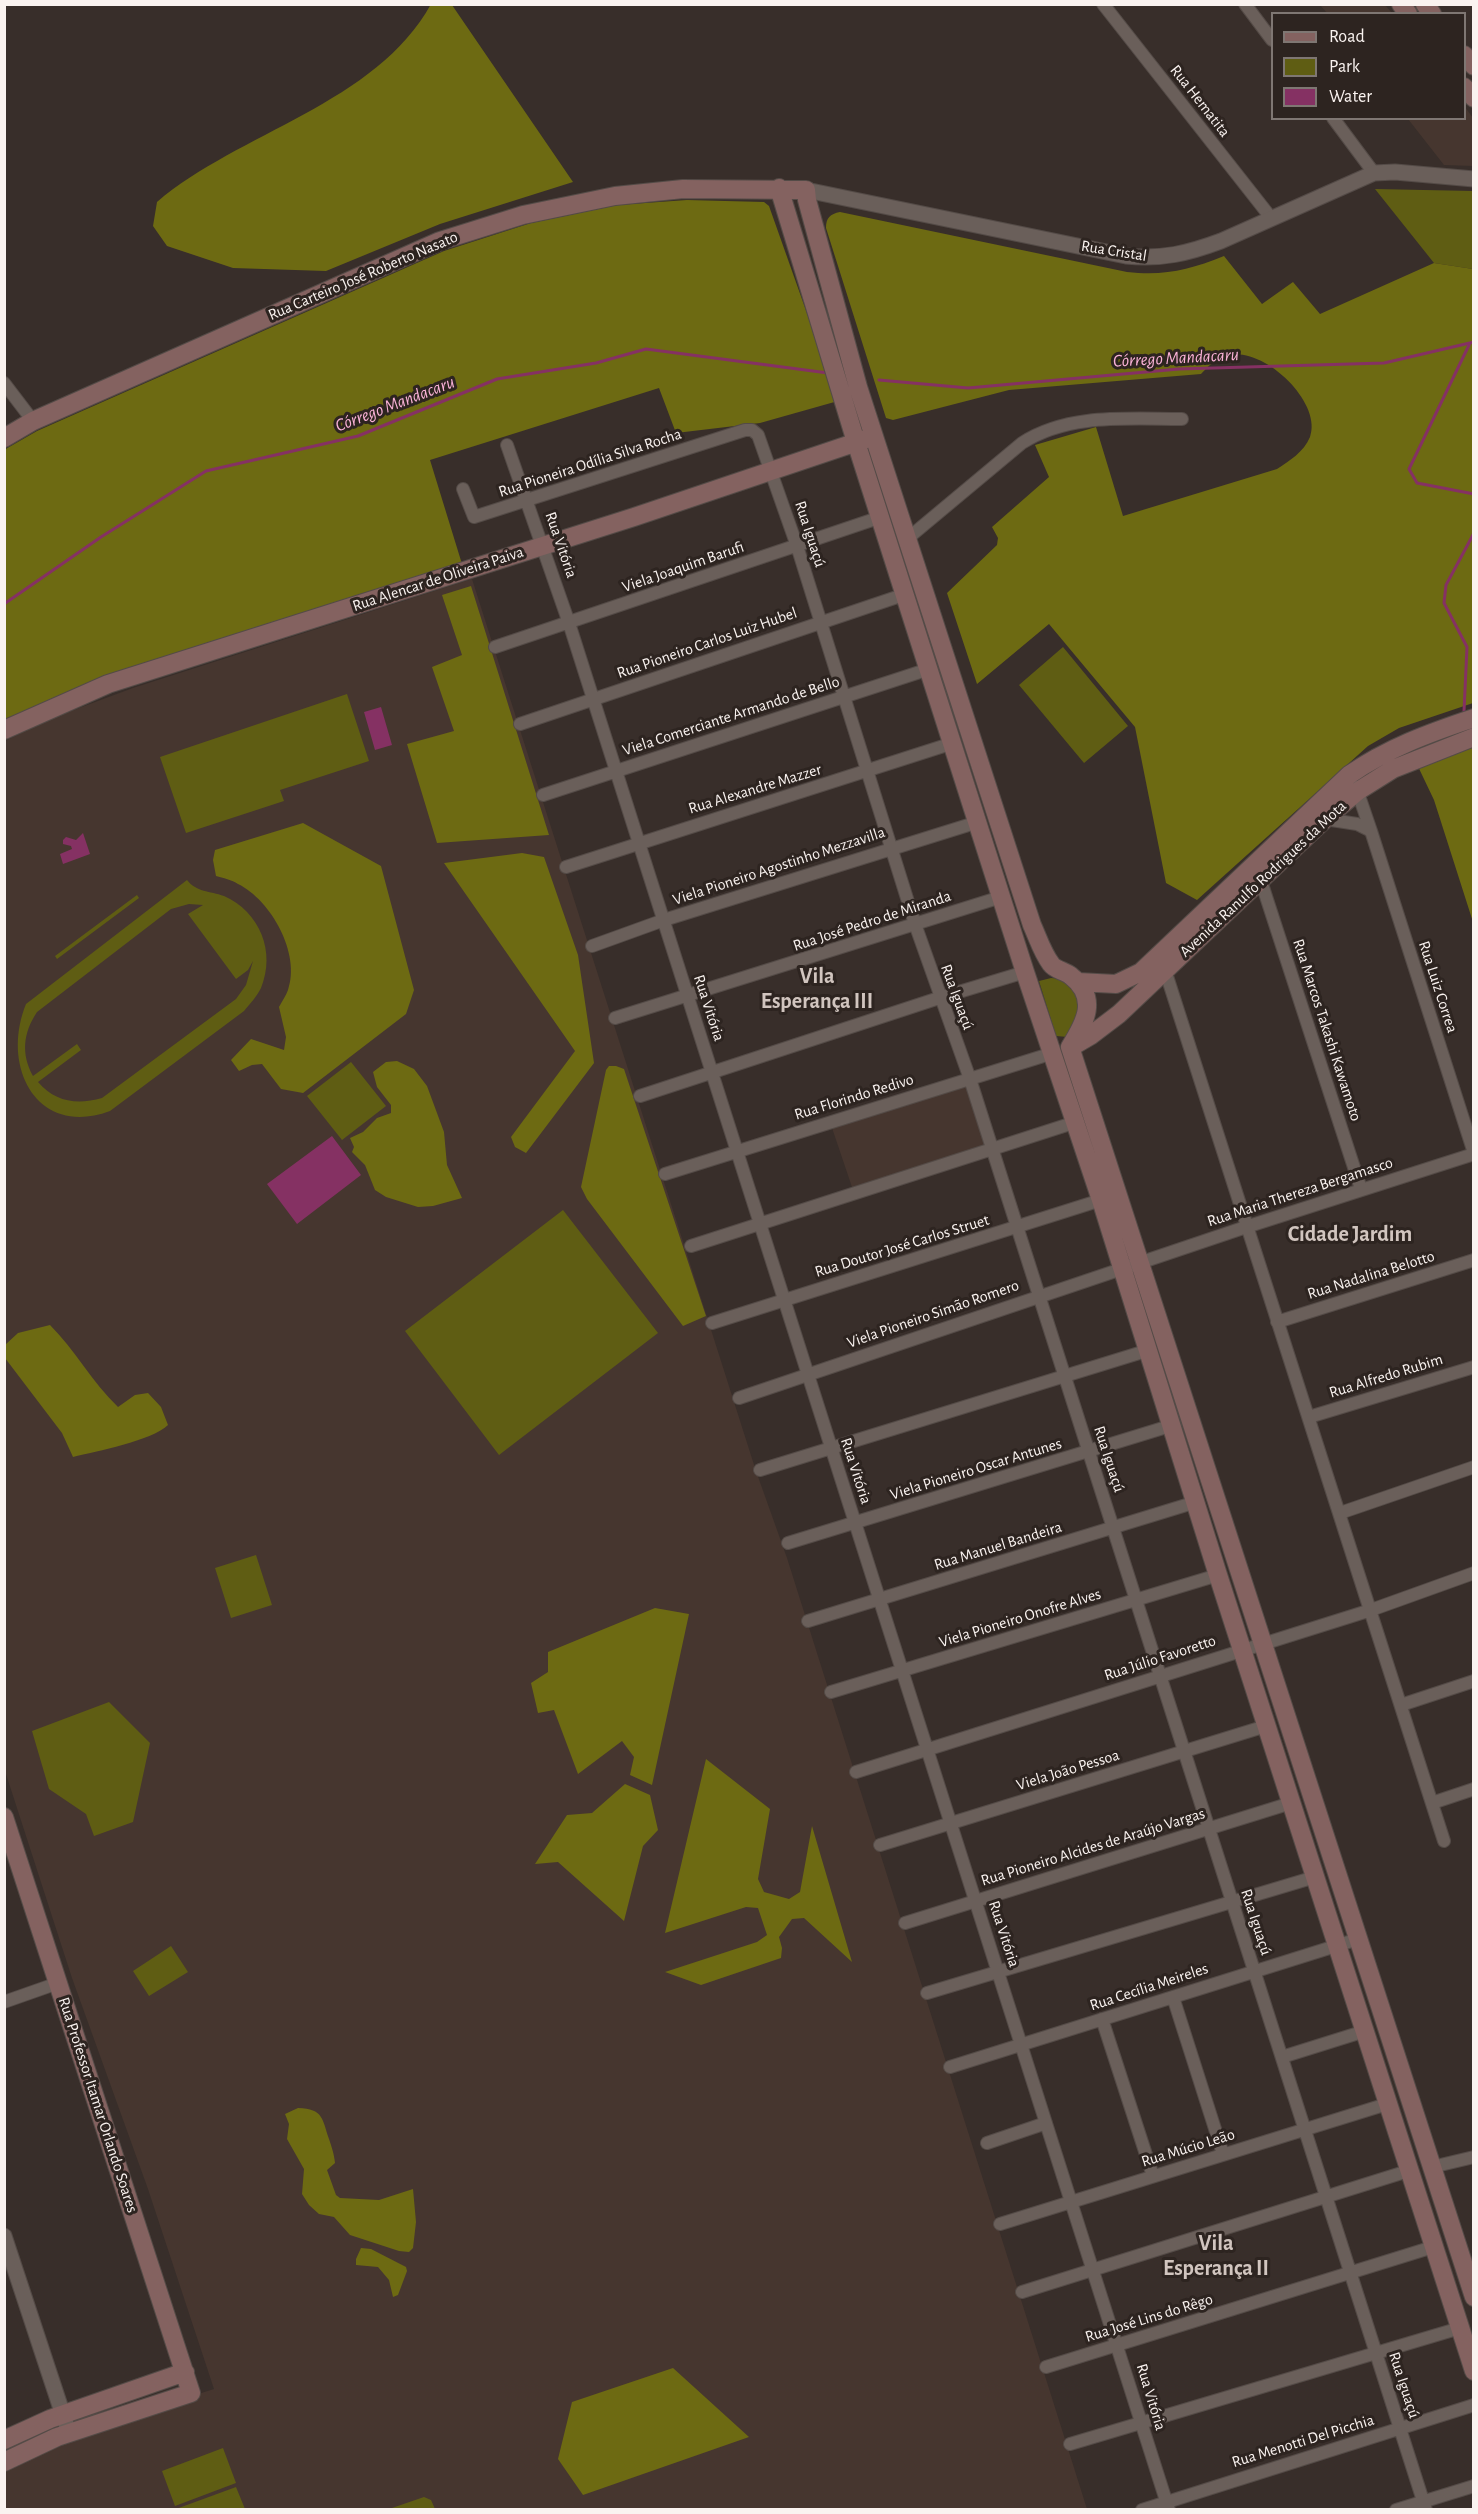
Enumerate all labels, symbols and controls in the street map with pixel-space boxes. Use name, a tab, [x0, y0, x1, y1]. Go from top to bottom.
legend	[1271, 12, 1466, 120]
text: Road	[1329, 28, 1365, 46]
text: Park	[1329, 58, 1360, 76]
street label: Rua Hematita	[1166, 61, 1234, 141]
text: Water	[1329, 88, 1372, 106]
street label: Rua Carteiro José Roberto Nasato	[265, 227, 461, 325]
street label: Rua Cristal	[1080, 236, 1148, 266]
water label: Córrego Mandacaru	[1112, 344, 1240, 372]
water label: Córrego Mandacaru	[332, 371, 458, 437]
street label: Rua Pioneira Odília Silva Rocha	[496, 424, 684, 502]
street label: Rua Iguaçú	[790, 499, 830, 569]
street label: Rua Vitória	[541, 509, 581, 581]
street label: Viela Joaquim Barufi	[620, 537, 746, 597]
street label: Rua Alencar de Oliveira Paiva	[350, 542, 526, 616]
street label: Rua Pioneiro Carlos Luiz Hubel	[614, 603, 800, 683]
street label: Viela Comerciante Armando de Bello	[620, 672, 842, 760]
street label: Rua Alexandre Mazzer	[686, 760, 824, 818]
street label: Avenida Ranulfo Rodrigues da Mota	[1176, 797, 1350, 961]
street label: Viela Pioneiro Agostinho Mezzavilla	[670, 823, 888, 909]
street label: Rua José Pedro de Miranda	[791, 886, 953, 956]
street label: Rua Marcos Takashi Kawamoto	[1288, 936, 1366, 1124]
street label: Rua Luiz Correa	[1414, 939, 1462, 1035]
street label: Rua Iguaçú	[936, 962, 978, 1032]
district label: Vila Esperança III	[761, 963, 873, 1014]
street label: Rua Vitória	[689, 972, 729, 1044]
street label: Rua Florindo Redivo	[792, 1070, 916, 1124]
street label: Rua Maria Thereza Bergamasco	[1205, 1153, 1395, 1231]
street label: Rua Doutor José Carlos Struet	[812, 1210, 992, 1282]
district label: Cidade Jardim	[1288, 1221, 1412, 1247]
street label: Rua Nadalina Belotto	[1305, 1247, 1437, 1303]
street label: Viela Pioneiro Simão Romero	[845, 1276, 1021, 1352]
street label: Rua Alfredo Rubim	[1327, 1350, 1445, 1402]
street label: Rua Iguaçú	[1089, 1424, 1129, 1494]
street label: Viela Pioneiro Oscar Antunes	[888, 1434, 1064, 1504]
street label: Rua Vitória	[836, 1435, 876, 1507]
street label: Rua Manuel Bandeira	[932, 1517, 1064, 1575]
street label: Viela Pioneiro Onofre Alves	[937, 1584, 1103, 1652]
street label: Rua Júlio Favoretto	[1102, 1631, 1218, 1685]
street label: Viela João Pessoa	[1014, 1745, 1122, 1795]
street label: Rua Pioneiro Alcides de Araújo Vargas	[979, 1804, 1207, 1890]
street label: Rua Iguaçú	[1236, 1887, 1276, 1957]
street label: Rua Vitória	[984, 1898, 1024, 1970]
street label: Rua Cecília Meireles	[1087, 1959, 1211, 2015]
street label: Rua Professor Itamar Orlando Soares	[54, 1995, 142, 2215]
street label: Rua Múcio Leão	[1139, 2125, 1237, 2171]
district label: Vila Esperança II	[1163, 2230, 1269, 2282]
street label: Rua José Lins do Rêgo	[1083, 2289, 1215, 2347]
street label: Rua Iguaçú	[1384, 2350, 1424, 2420]
street label: Rua Vitória	[1132, 2361, 1170, 2433]
street label: Rua Menotti Del Picchia	[1230, 2410, 1376, 2472]

